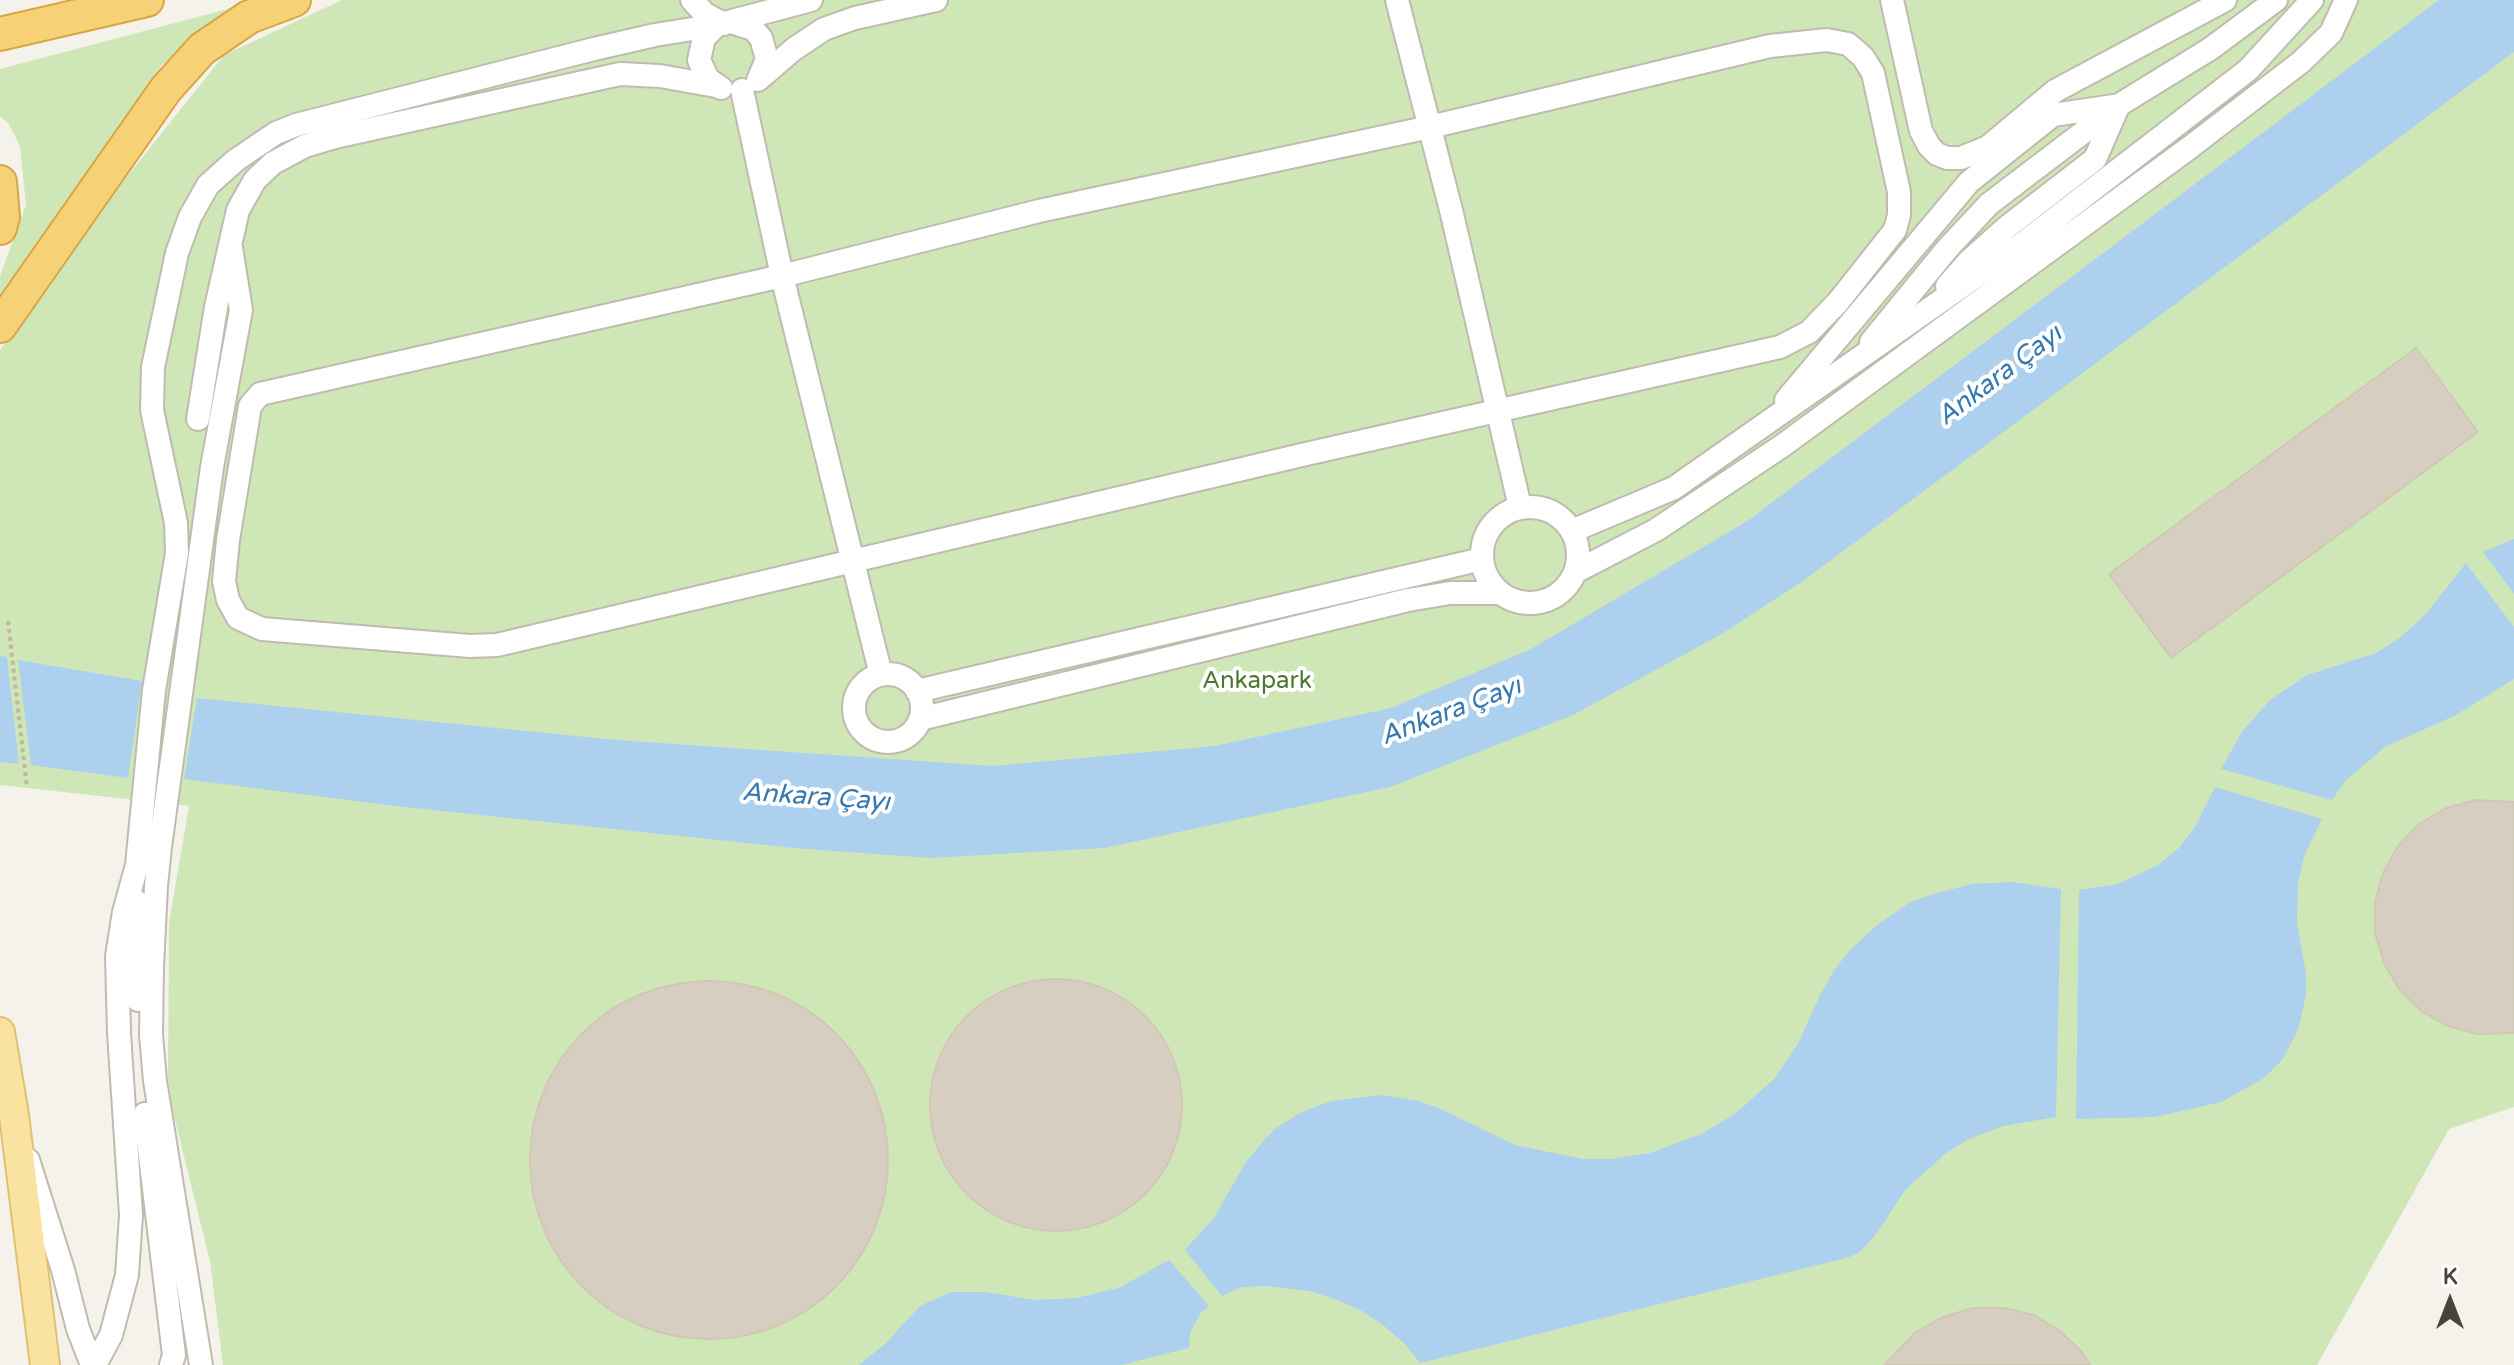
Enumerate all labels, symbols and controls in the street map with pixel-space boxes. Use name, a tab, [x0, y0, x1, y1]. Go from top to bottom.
water label: Ankara Çayı	[1932, 319, 2068, 433]
park label: Ankapark	[1202, 668, 1312, 696]
water label: Ankara Çayı	[1376, 671, 1526, 753]
water label: Ankara Çayı	[741, 777, 891, 819]
north arrow	[2410, 1261, 2490, 1341]
text: K	[2443, 1264, 2457, 1290]

